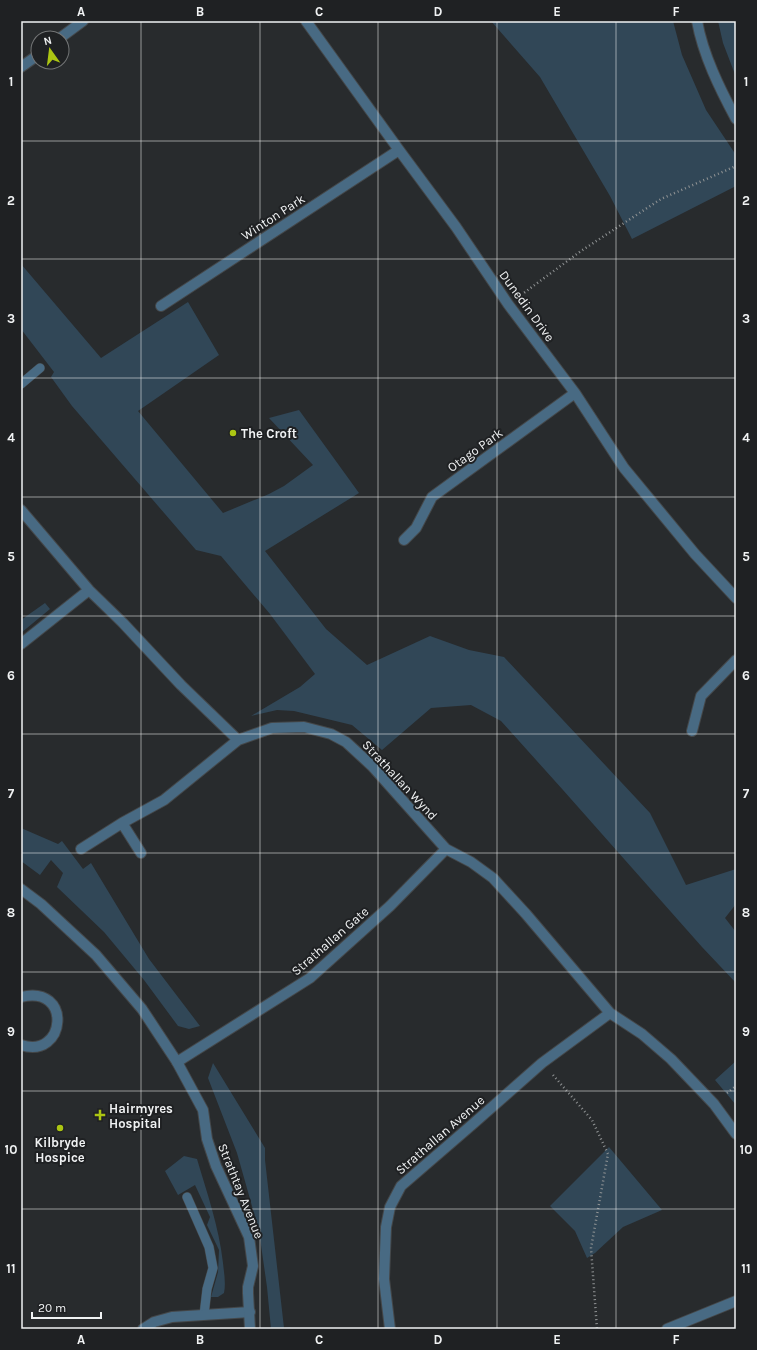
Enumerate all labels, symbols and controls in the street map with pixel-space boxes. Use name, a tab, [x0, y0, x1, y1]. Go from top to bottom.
text: A	[77, 4, 85, 19]
text: B	[196, 4, 204, 19]
text: C	[315, 4, 323, 19]
text: D	[434, 4, 443, 19]
text: E	[553, 4, 561, 19]
text: F	[672, 4, 680, 19]
north arrow	[30, 30, 70, 70]
text: N	[42, 34, 53, 48]
text: 1	[9, 74, 13, 89]
text: 1	[744, 74, 748, 89]
street label: Winton Park	[238, 191, 308, 243]
text: 2	[7, 193, 15, 208]
text: 2	[742, 193, 750, 208]
street label: Dunedin Drive	[496, 268, 558, 345]
text: 3	[7, 311, 15, 326]
text: 3	[742, 311, 750, 326]
street label: Otago Park	[445, 425, 505, 475]
place label: The Croft	[241, 426, 297, 441]
marker: The Croft	[228, 428, 238, 438]
text: 4	[7, 430, 15, 445]
text: 4	[742, 430, 750, 445]
text: 5	[7, 549, 15, 564]
text: 5	[742, 549, 750, 564]
text: 6	[7, 668, 15, 683]
text: 6	[742, 668, 750, 683]
street label: Strathallan Wynd	[359, 737, 441, 823]
text: 7	[8, 786, 15, 801]
text: 7	[743, 786, 750, 801]
street label: Strathallan Gate	[288, 903, 372, 978]
text: 8	[7, 905, 15, 920]
text: 8	[742, 905, 750, 920]
text: 9	[7, 1024, 15, 1039]
text: 9	[742, 1024, 750, 1039]
street label: Strathallan Avenue	[393, 1092, 488, 1178]
place label: Hairmyres Hospital	[109, 1101, 173, 1131]
marker: Hairmyres Hospital	[94, 1109, 106, 1121]
marker: Kilbryde Hospice	[55, 1123, 65, 1133]
place label: Kilbryde Hospice	[34, 1135, 86, 1165]
street label: Strathtay Avenue	[215, 1141, 267, 1241]
text: 10	[5, 1142, 17, 1157]
text: 10	[740, 1142, 752, 1157]
text: 11	[6, 1261, 16, 1276]
text: 11	[741, 1261, 751, 1276]
scale bar	[32, 1294, 101, 1320]
text: 20 m	[38, 1301, 66, 1315]
text: A	[77, 1332, 85, 1347]
text: B	[196, 1332, 204, 1347]
text: C	[315, 1332, 323, 1347]
text: D	[434, 1332, 443, 1347]
text: E	[553, 1332, 561, 1347]
text: F	[672, 1332, 680, 1347]

